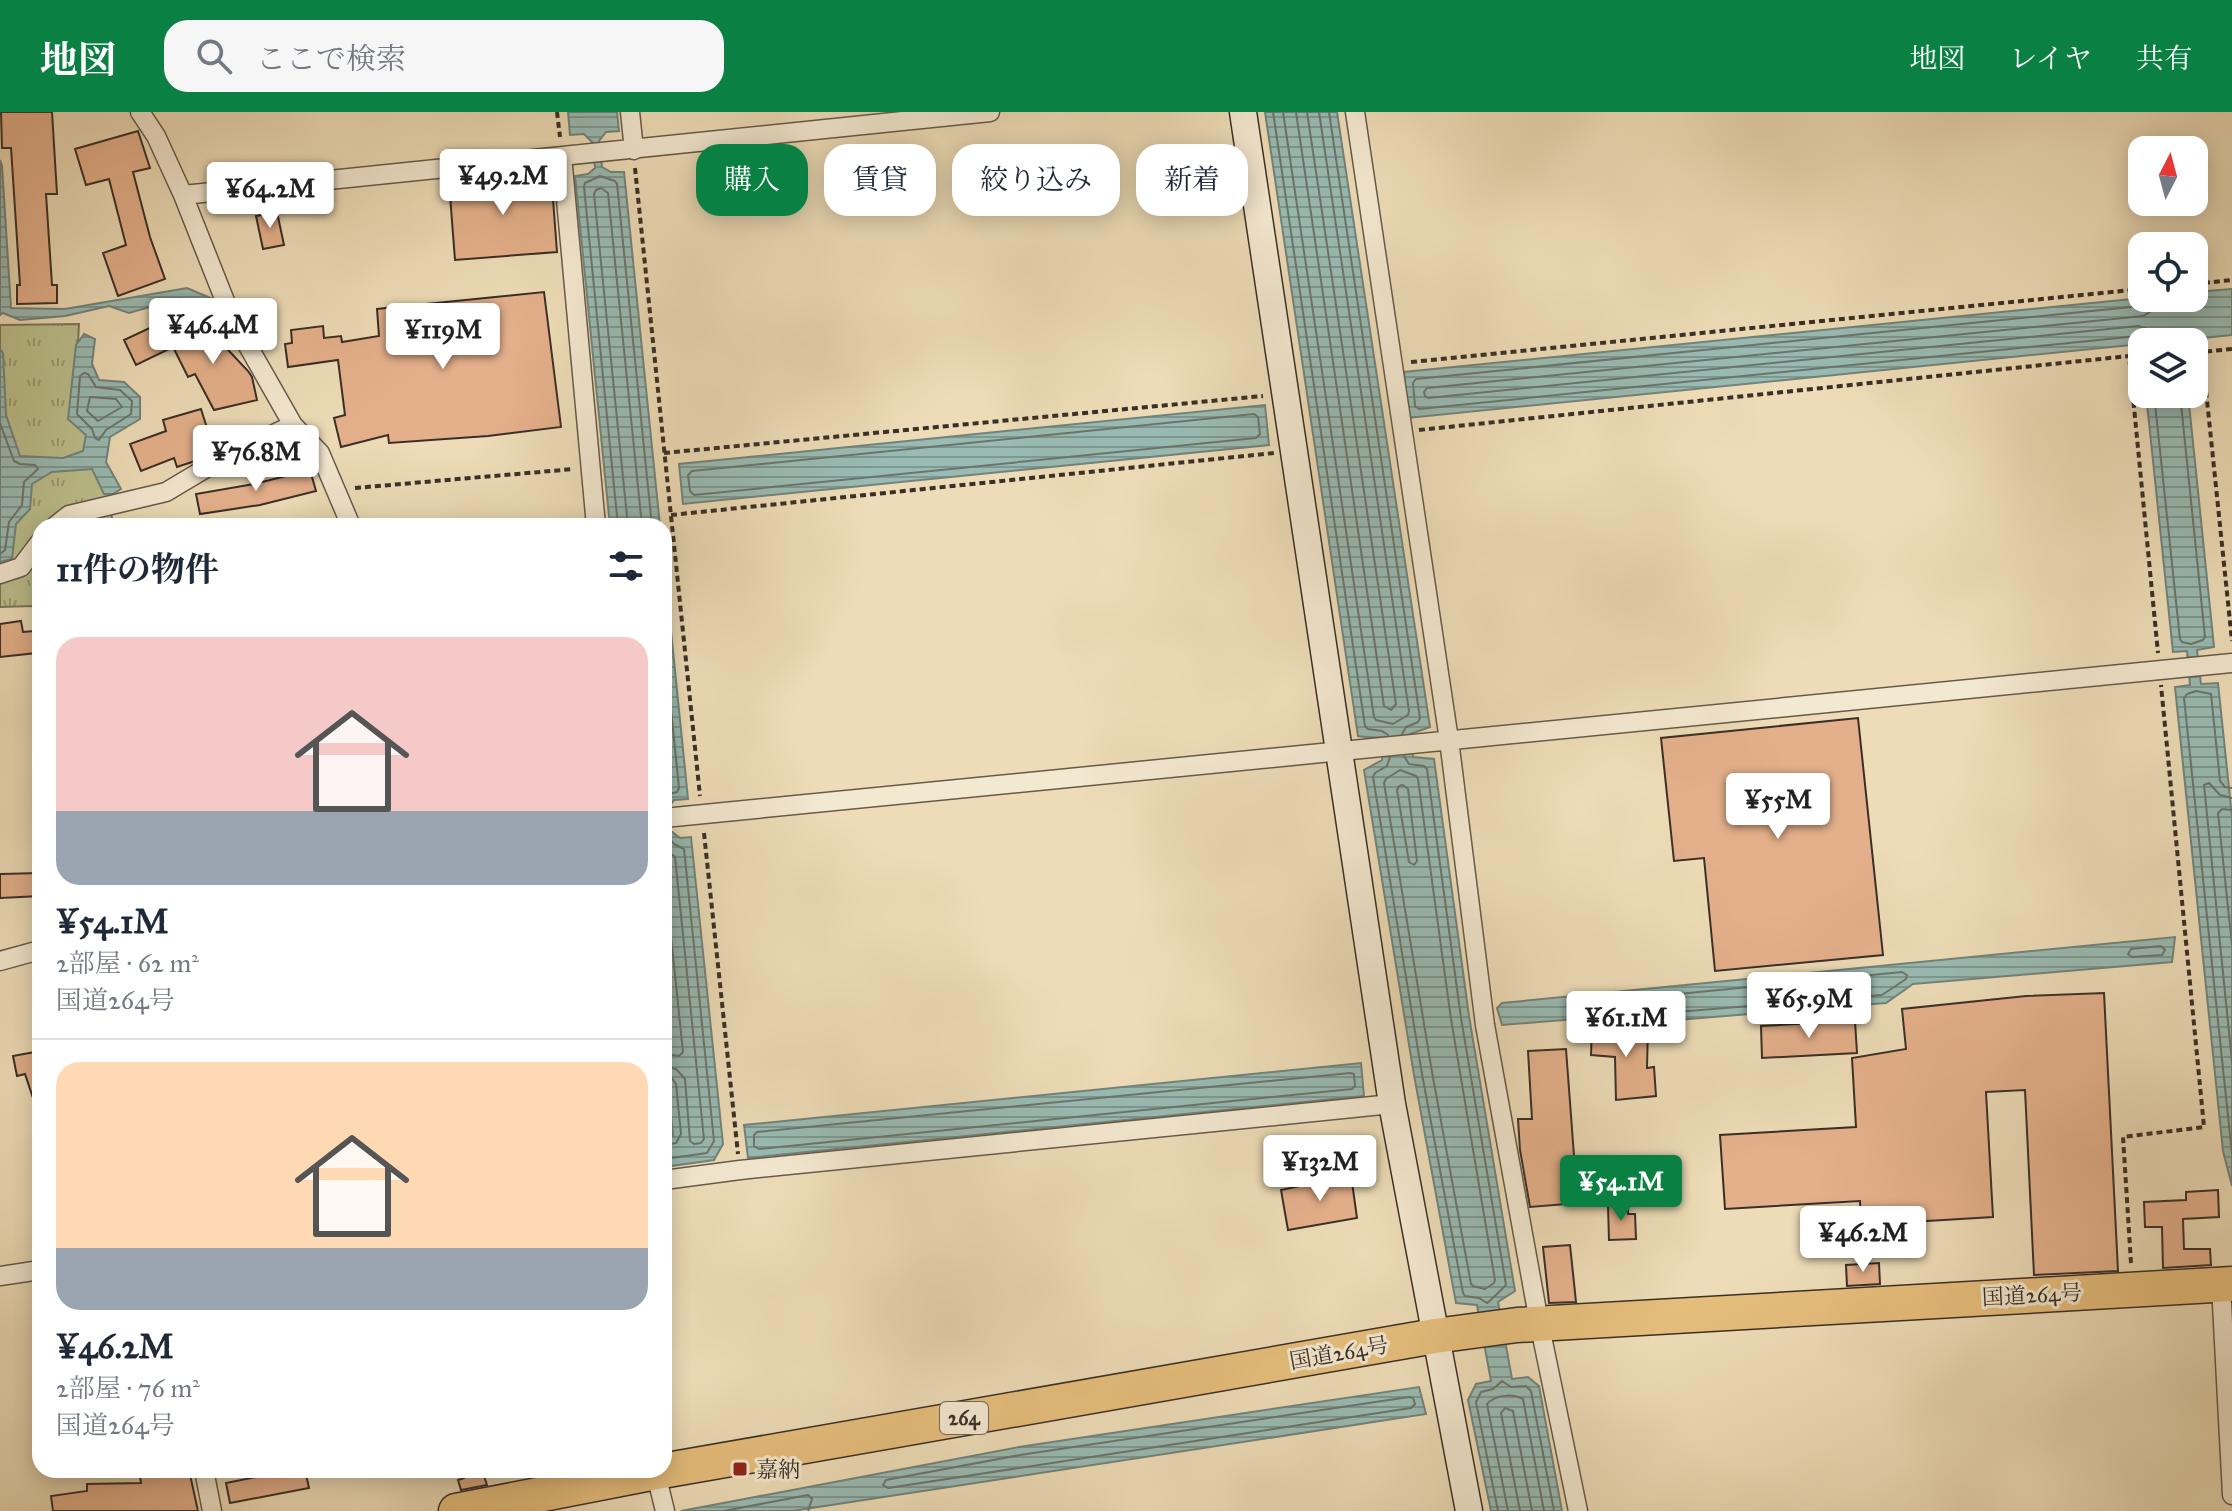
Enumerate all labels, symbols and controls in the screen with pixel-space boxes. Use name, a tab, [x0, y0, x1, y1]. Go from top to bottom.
search box	[164, 20, 724, 92]
icon: search	[192, 34, 236, 78]
text: 地図	[40, 37, 116, 83]
text: ここで検索	[256, 41, 406, 77]
text: 地図	[1909, 41, 1965, 76]
text: レイヤ	[2009, 41, 2092, 76]
text: 共有	[2136, 41, 2192, 76]
north arrow	[2128, 136, 2208, 216]
map controls	[2128, 136, 2208, 408]
chip: 購入	[696, 144, 808, 216]
chip: 賃貸	[824, 144, 936, 216]
chip: 絞り込み	[952, 144, 1120, 216]
chip: 新着	[1136, 144, 1248, 216]
pin: ¥49.2M	[438, 149, 568, 217]
text: ¥49.2M	[458, 159, 548, 191]
pin: ¥64.2M	[205, 162, 335, 230]
text: ¥64.2M	[225, 172, 315, 204]
button: locate	[2128, 232, 2208, 312]
pin: ¥46.4M	[148, 298, 278, 366]
pin: ¥119M	[387, 303, 499, 371]
text: ¥46.4M	[167, 308, 259, 340]
text: ¥119M	[404, 313, 482, 345]
button: layers	[2128, 328, 2208, 408]
pin: ¥76.8M	[191, 425, 321, 493]
text: ¥76.8M	[211, 435, 301, 467]
icon: filters	[604, 544, 648, 588]
text: 11件の物件	[56, 549, 219, 590]
icon: home	[280, 689, 424, 833]
pin: ¥55M	[1731, 773, 1825, 841]
text: ¥55M	[1744, 783, 1812, 815]
text: ¥54.1M	[56, 901, 169, 942]
text: 2部屋 · 62 m²	[56, 947, 199, 979]
pin: ¥65.9M	[1744, 972, 1874, 1040]
text: ¥65.9M	[1765, 982, 1853, 1014]
text: 国道264号	[56, 984, 175, 1016]
pin: ¥61.1M	[1561, 991, 1691, 1059]
text: ¥61.1M	[1584, 1001, 1668, 1033]
icon: home	[280, 1114, 424, 1258]
pin: ¥132M	[1264, 1135, 1376, 1203]
text: ¥132M	[1281, 1145, 1359, 1177]
pin: ¥54.1M	[1556, 1155, 1686, 1223]
text: ¥54.1M	[1578, 1165, 1664, 1197]
pin: ¥46.2M	[1798, 1206, 1928, 1274]
text: ¥46.2M	[1818, 1216, 1908, 1248]
street label: 国道264号	[1981, 1279, 2083, 1311]
text: ¥46.2M	[56, 1326, 174, 1367]
street label: 国道264号	[1287, 1331, 1391, 1375]
text: 2部屋 · 76 m²	[56, 1372, 200, 1404]
road number: 264	[940, 1402, 988, 1434]
text: 国道264号	[56, 1409, 175, 1441]
place label: 嘉納	[756, 1456, 800, 1483]
marker: 嘉納	[731, 1460, 749, 1478]

